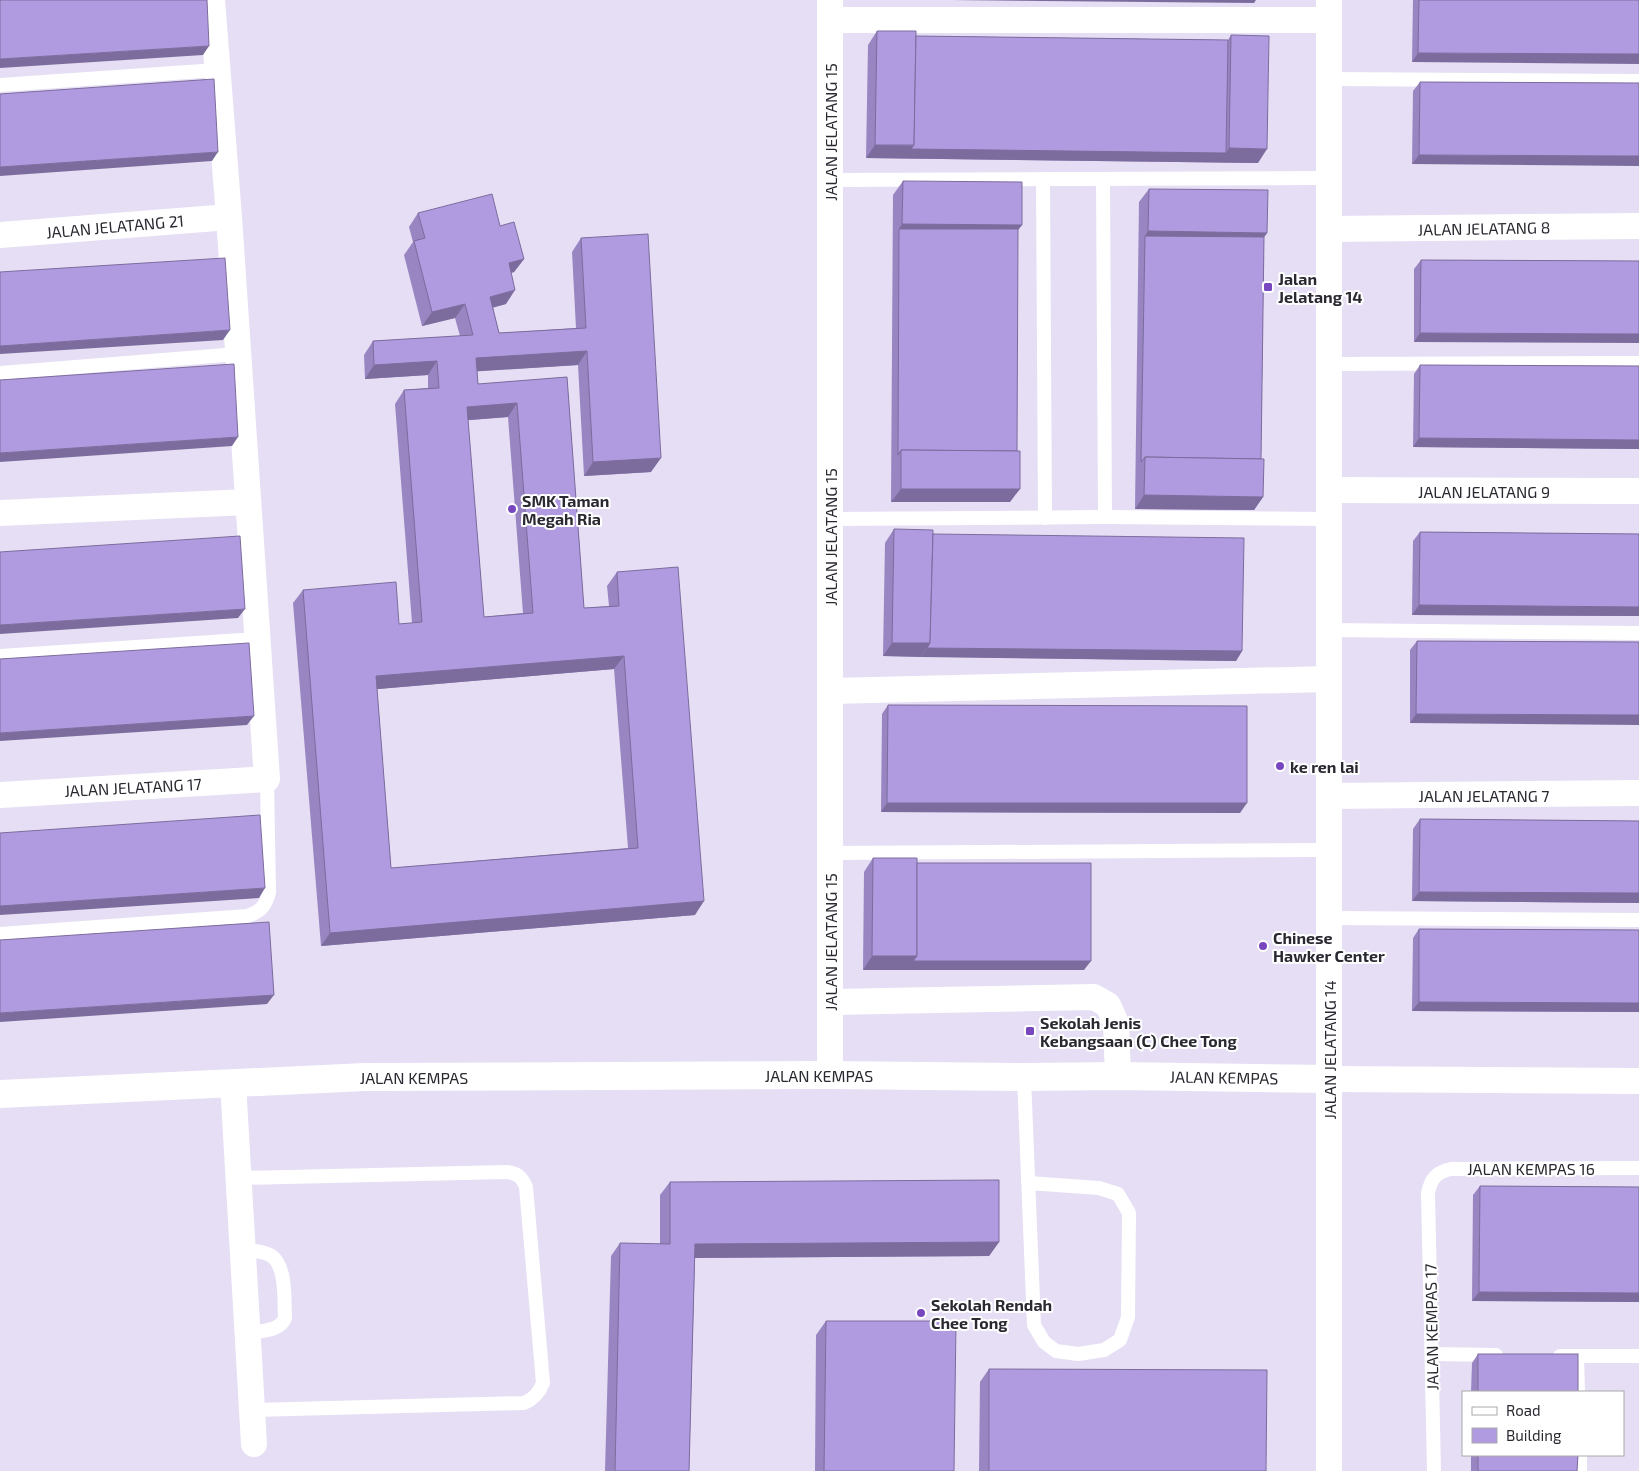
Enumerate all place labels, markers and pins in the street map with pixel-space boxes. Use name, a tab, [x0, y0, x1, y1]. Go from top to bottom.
place label: Jalan Jelatang 14	[1278, 269, 1363, 306]
marker: Jalan Jelatang 14	[1262, 281, 1274, 293]
place label: SMK Taman Megah Ria	[522, 491, 609, 528]
marker: SMK Taman Megah Ria	[506, 503, 518, 515]
place label: ke ren lai	[1290, 757, 1359, 776]
marker: ke ren lai	[1274, 760, 1286, 772]
place label: Chinese Hawker Center	[1273, 928, 1385, 965]
marker: Chinese Hawker Center	[1257, 940, 1269, 952]
place label: Sekolah Jenis Kebangsaan (C) Chee Tong	[1040, 1013, 1237, 1050]
marker: Sekolah Jenis Kebangsaan (C) Chee Tong	[1024, 1025, 1036, 1037]
place label: Sekolah Rendah Chee Tong	[931, 1295, 1052, 1332]
marker: Sekolah Rendah Chee Tong	[915, 1307, 927, 1319]

